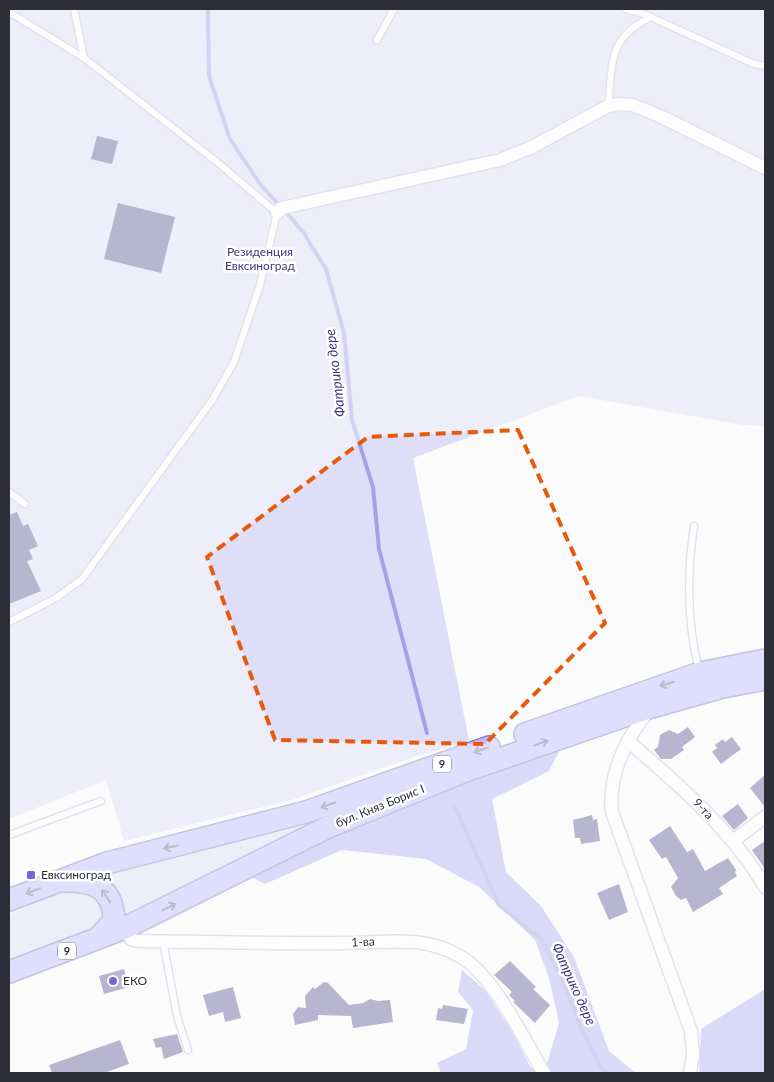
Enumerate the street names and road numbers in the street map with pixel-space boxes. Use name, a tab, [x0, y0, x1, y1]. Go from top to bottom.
road number: 9	[433, 756, 451, 772]
street label: бул. Княз Борис I	[333, 781, 426, 830]
street label: 9-та	[690, 795, 717, 822]
street label: 1-ва	[351, 933, 375, 950]
road number: 9	[58, 942, 76, 959]

